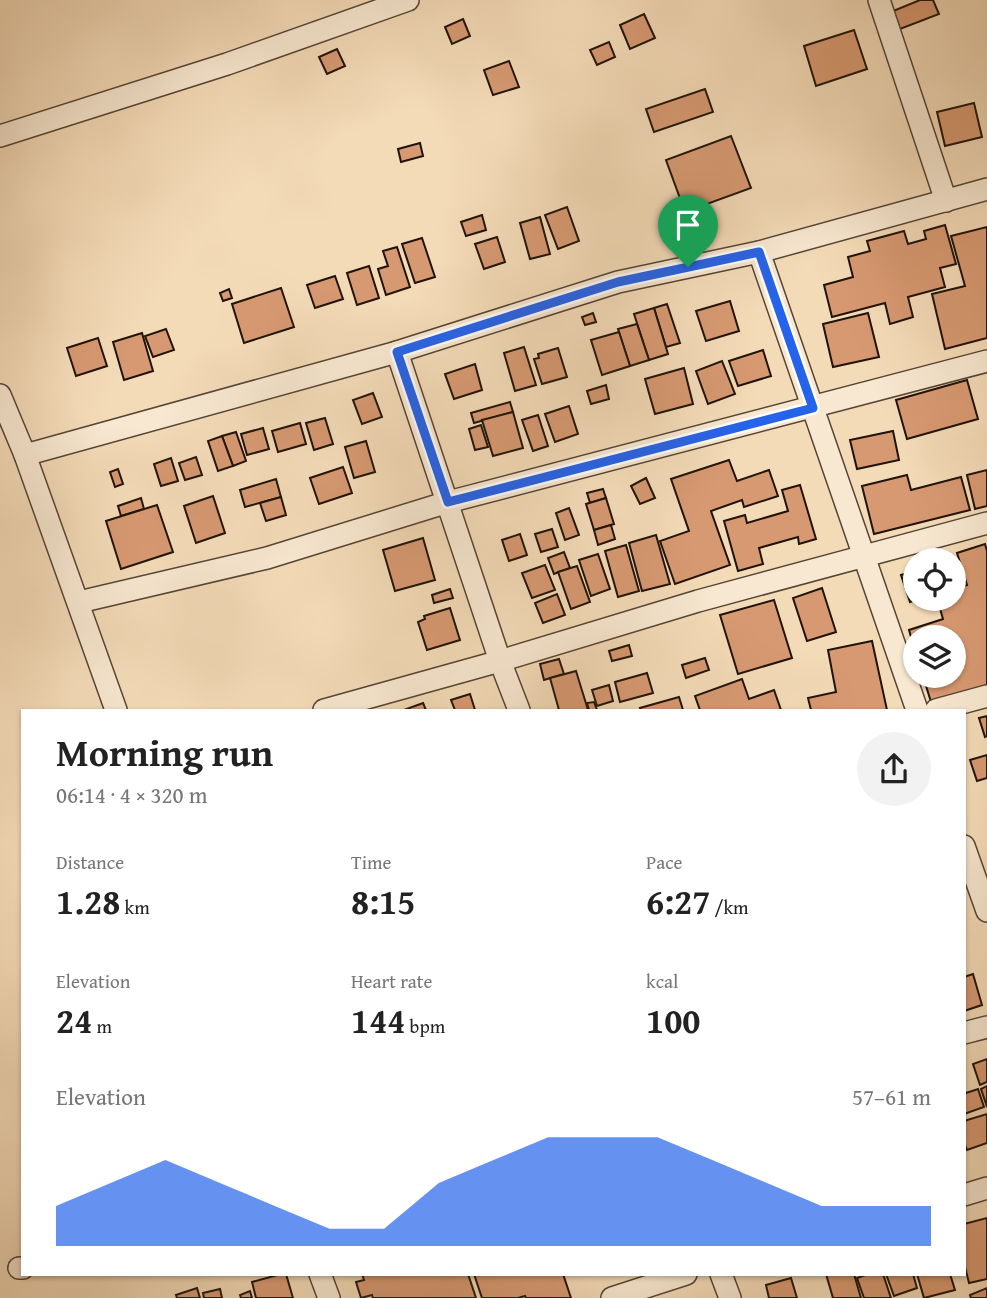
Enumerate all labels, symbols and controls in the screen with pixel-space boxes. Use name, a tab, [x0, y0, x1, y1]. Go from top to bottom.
pin	[658, 195, 718, 267]
icon: arrive	[669, 206, 707, 244]
map controls	[903, 548, 966, 688]
button: locate	[903, 548, 966, 611]
button: layers	[903, 625, 966, 688]
text: Morning run	[56, 724, 273, 780]
button: share	[857, 732, 931, 806]
text: 06:14 · 4 × 320 m	[56, 778, 208, 811]
text: Distance	[56, 848, 124, 876]
text: Time	[351, 848, 391, 876]
text: Pace	[646, 848, 683, 876]
text: 1.28	[56, 876, 120, 927]
text: 8:15	[351, 876, 415, 927]
text: 6:27	[646, 876, 710, 927]
text: km	[120, 893, 150, 921]
text: /km	[710, 893, 749, 921]
text: Elevation	[56, 967, 130, 995]
text: Heart rate	[351, 967, 432, 995]
text: kcal	[646, 967, 678, 995]
text: 24	[56, 995, 92, 1046]
text: 144	[351, 995, 405, 1046]
text: 100	[646, 995, 700, 1046]
text: m	[92, 1012, 112, 1040]
text: bpm	[405, 1012, 445, 1040]
text: Elevation	[56, 1080, 146, 1113]
text: 57–61 m	[852, 1080, 931, 1113]

